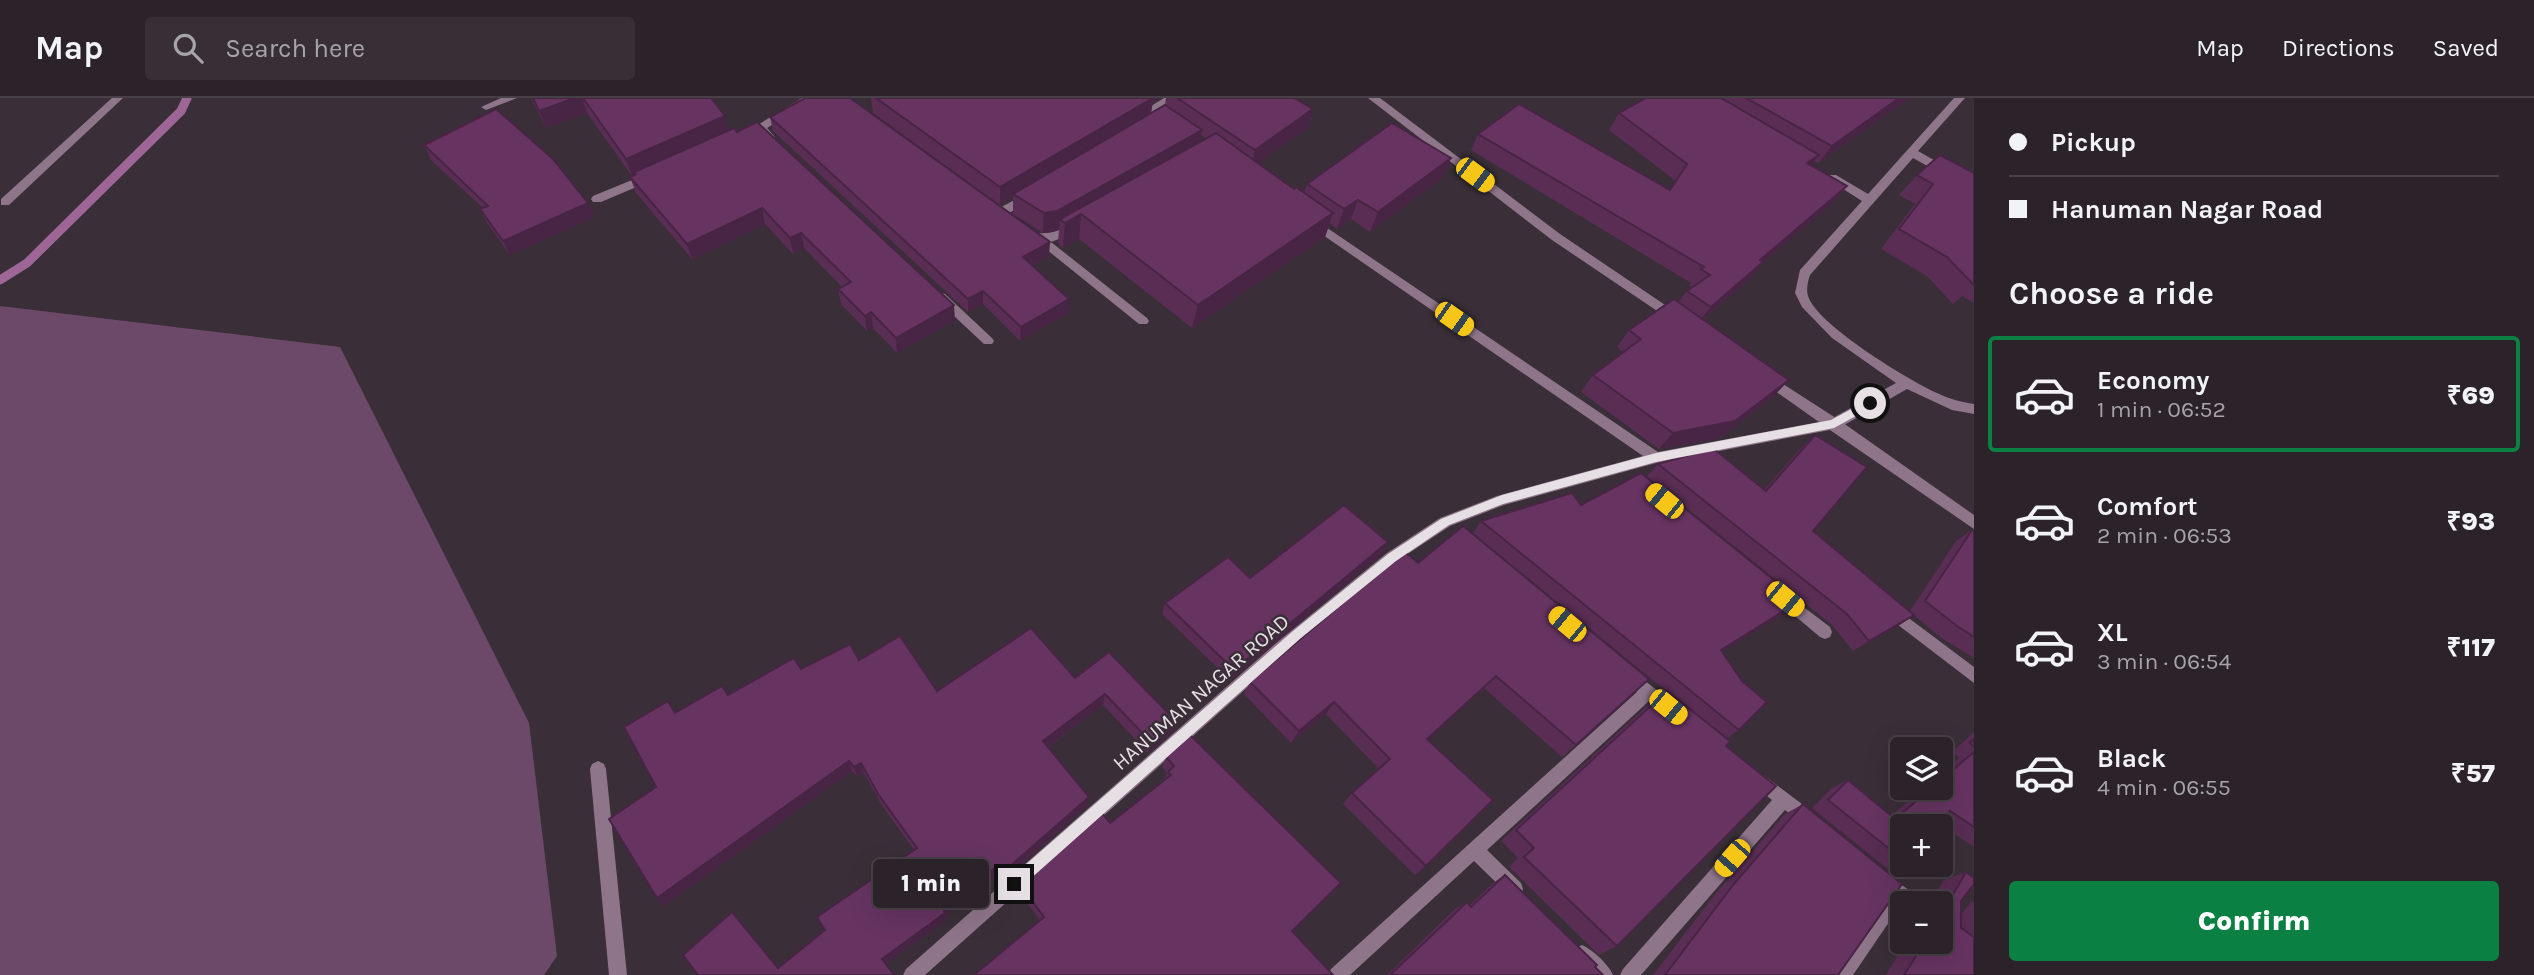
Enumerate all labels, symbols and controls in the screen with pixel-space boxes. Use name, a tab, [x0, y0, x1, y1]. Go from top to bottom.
search box	[145, 17, 635, 80]
text: Map	[35, 29, 103, 67]
icon: search	[169, 29, 207, 67]
text: Search here	[225, 33, 365, 64]
text: Map	[2196, 34, 2244, 62]
text: Directions	[2282, 34, 2395, 62]
text: Saved	[2433, 34, 2499, 62]
text: Pickup	[2051, 127, 2136, 158]
car	[1452, 154, 1499, 196]
text: Hanuman Nagar Road	[2051, 194, 2323, 225]
text: Choose a ride	[2009, 275, 2214, 312]
car	[1431, 298, 1478, 340]
icon: car	[2013, 363, 2076, 426]
text: Economy	[2097, 365, 2209, 396]
text: ₹69	[2447, 380, 2495, 411]
route start	[1854, 387, 1886, 419]
text: 1 min · 06:52	[2097, 396, 2226, 423]
car	[1642, 480, 1687, 522]
icon: car	[2013, 489, 2076, 552]
text: Comfort	[2097, 491, 2198, 522]
text: ₹93	[2446, 506, 2495, 537]
text: 2 min · 06:53	[2097, 522, 2232, 549]
car	[1763, 578, 1808, 620]
car	[1545, 602, 1590, 646]
street label: HANUMAN NAGAR ROAD	[1108, 609, 1294, 775]
icon: car	[2013, 615, 2076, 678]
text: XL	[2097, 617, 2128, 648]
text: ₹117	[2446, 632, 2495, 663]
text: 3 min · 06:54	[2097, 648, 2231, 675]
car	[1646, 686, 1691, 728]
map controls	[1890, 737, 1953, 954]
button: layers	[1890, 737, 1953, 800]
icon: car	[2013, 741, 2076, 804]
text: Black	[2097, 743, 2166, 774]
text: ₹57	[2451, 758, 2495, 789]
text: 4 min · 06:55	[2097, 774, 2231, 801]
button: +	[1890, 814, 1953, 877]
car	[1711, 835, 1754, 881]
callout: 1 min	[874, 860, 990, 908]
route end	[998, 868, 1030, 900]
text: 1 min	[901, 870, 961, 897]
button: Confirm	[2009, 881, 2499, 961]
button: −	[1890, 891, 1953, 954]

